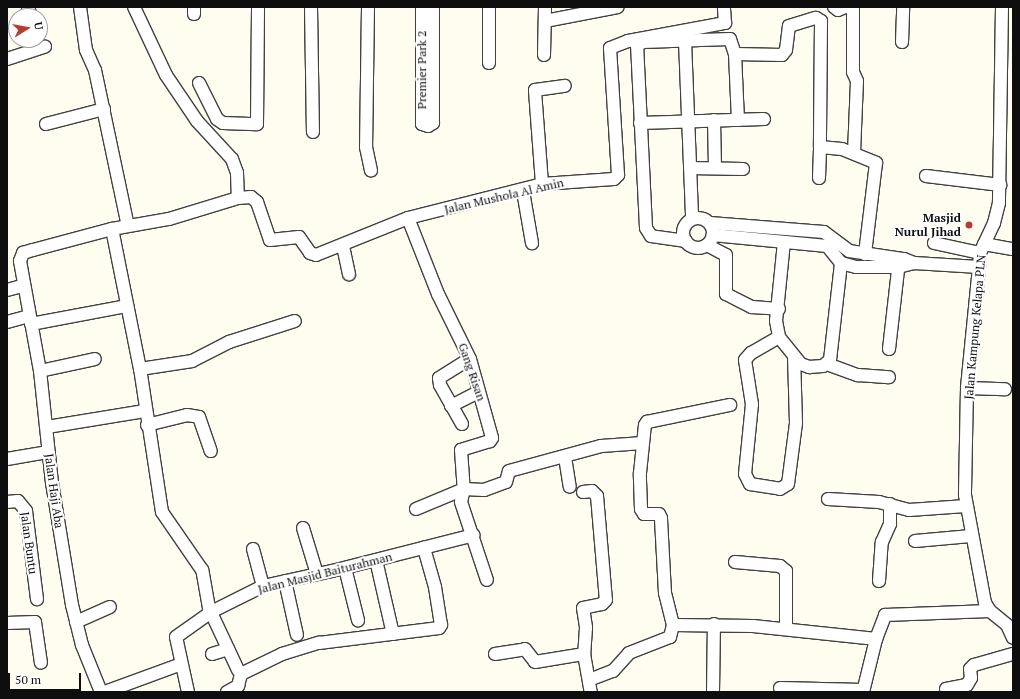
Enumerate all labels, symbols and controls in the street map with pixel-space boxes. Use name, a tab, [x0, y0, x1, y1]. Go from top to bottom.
north arrow	[8, 8, 48, 48]
text: U	[31, 21, 46, 31]
street label: Premier Park 2	[415, 31, 429, 109]
street label: Jalan Mushola Al Amin	[443, 175, 565, 217]
place label: Masjid Nurul Jihad	[895, 211, 961, 239]
marker: Masjid Nurul Jihad	[964, 220, 974, 230]
street label: Jalan Kampung Kelapa PLN	[961, 254, 989, 400]
street label: Gang Risan	[455, 341, 489, 403]
street label: Jalan Haji Aba	[42, 453, 66, 529]
street label: Jalan Buntu	[18, 511, 40, 575]
street label: Jalan Masjid Baiturahman	[256, 549, 394, 597]
scale bar	[10, 665, 83, 691]
text: 50 m	[15, 672, 41, 687]

